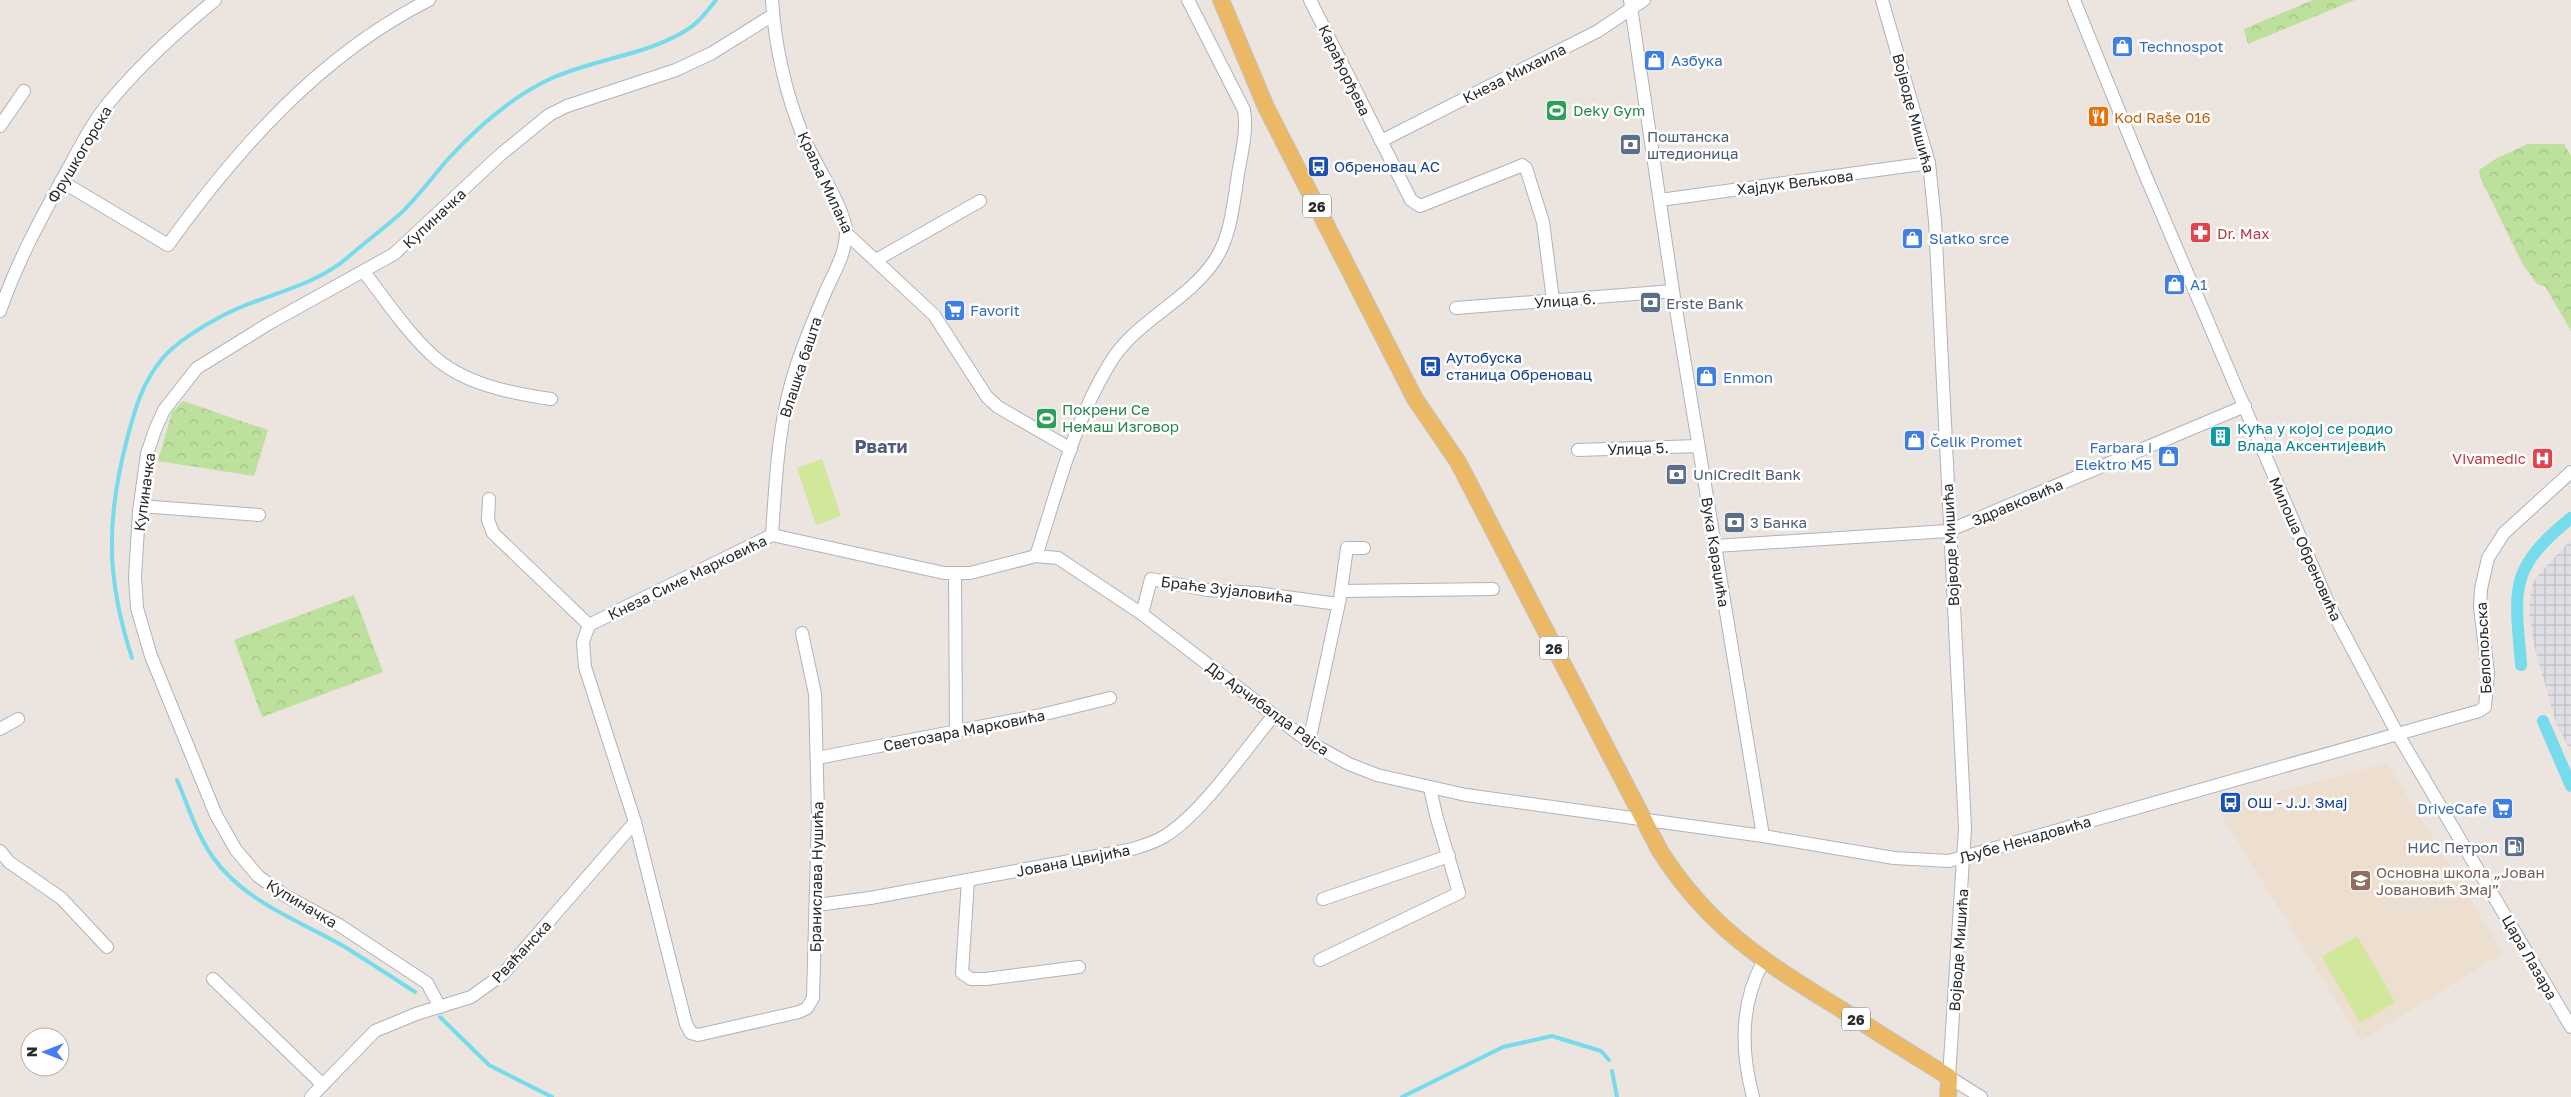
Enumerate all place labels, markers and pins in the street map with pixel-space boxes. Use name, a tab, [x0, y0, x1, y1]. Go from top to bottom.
shop icon: Technospot	[2111, 34, 2135, 58]
place label: Technospot	[2139, 37, 2223, 55]
shop icon: Азбука	[1643, 48, 1667, 72]
place label: Азбука	[1671, 51, 1723, 69]
sports icon: Deky Gym	[1545, 98, 1569, 122]
place label: Deky Gym	[1573, 101, 1645, 119]
restaurant icon: Kod Raše 016	[2086, 105, 2110, 129]
place label: Kod Raše 016	[2114, 108, 2211, 126]
place label: Поштанска штедионица	[1647, 127, 1738, 162]
bank icon: Поштанска штедионица	[1619, 133, 1643, 157]
bus stop icon: Обреновац АС	[1306, 154, 1330, 178]
place label: Обреновац АС	[1334, 157, 1440, 175]
pharmacy icon: Dr. Max	[2189, 221, 2213, 245]
place label: Dr. Max	[2217, 224, 2269, 242]
shop icon: Slatko srce	[1901, 226, 1925, 250]
place label: Slatko srce	[1929, 229, 2009, 247]
shop icon: A1	[2162, 272, 2186, 296]
place label: A1	[2190, 275, 2207, 293]
bank icon: Erste Bank	[1638, 291, 1662, 315]
place label: Erste Bank	[1666, 294, 1744, 312]
supermarket icon: Favorit	[942, 298, 966, 322]
place label: Favorit	[970, 301, 1020, 319]
place label: Аутобуска станица Обреновац	[1446, 348, 1592, 383]
bus stop icon: Аутобуска станица Обреновац	[1418, 354, 1442, 378]
shop icon: Enmon	[1695, 365, 1719, 389]
place label: Enmon	[1723, 368, 1773, 386]
place label: Покрени Се Немаш Изговор	[1062, 400, 1179, 435]
sports icon: Покрени Се Немаш Изговор	[1034, 406, 1058, 430]
place label: Кућа у којој се родио Влада Аксентијевић	[2237, 419, 2393, 454]
building icon: Кућа у којој се родио Влада Аксентијевић	[2209, 425, 2233, 449]
shop icon: Čelik Promet	[1902, 429, 1926, 453]
place label: Čelik Promet	[1930, 432, 2022, 450]
place label: Farbara i Elektro M5	[2075, 438, 2152, 473]
shop icon: Farbara i Elektro M5	[2156, 444, 2180, 468]
hospital icon: Vivamedic	[2530, 446, 2554, 470]
place label: Vivamedic	[2452, 449, 2526, 467]
bank icon: UniCredit Bank	[1665, 462, 1689, 486]
place label: UniCredit Bank	[1693, 465, 1802, 483]
bank icon: 3 Банка	[1722, 510, 1746, 534]
place label: 3 Банка	[1750, 513, 1807, 531]
bus stop icon: ОШ - Ј.Ј. Змај	[2219, 790, 2243, 814]
place label: ОШ - Ј.Ј. Змај	[2247, 793, 2348, 811]
supermarket icon: DriveCafe	[2491, 796, 2515, 820]
place label: DriveCafe	[2417, 799, 2487, 817]
fuel station icon: НИС Петрол	[2502, 835, 2526, 859]
place label: НИС Петрол	[2407, 838, 2498, 856]
place label: Основна школа „Јован Јовановић Змај”	[2376, 863, 2545, 898]
school or university icon: Основна школа „Јован Јовановић Змај”	[2348, 869, 2372, 893]

